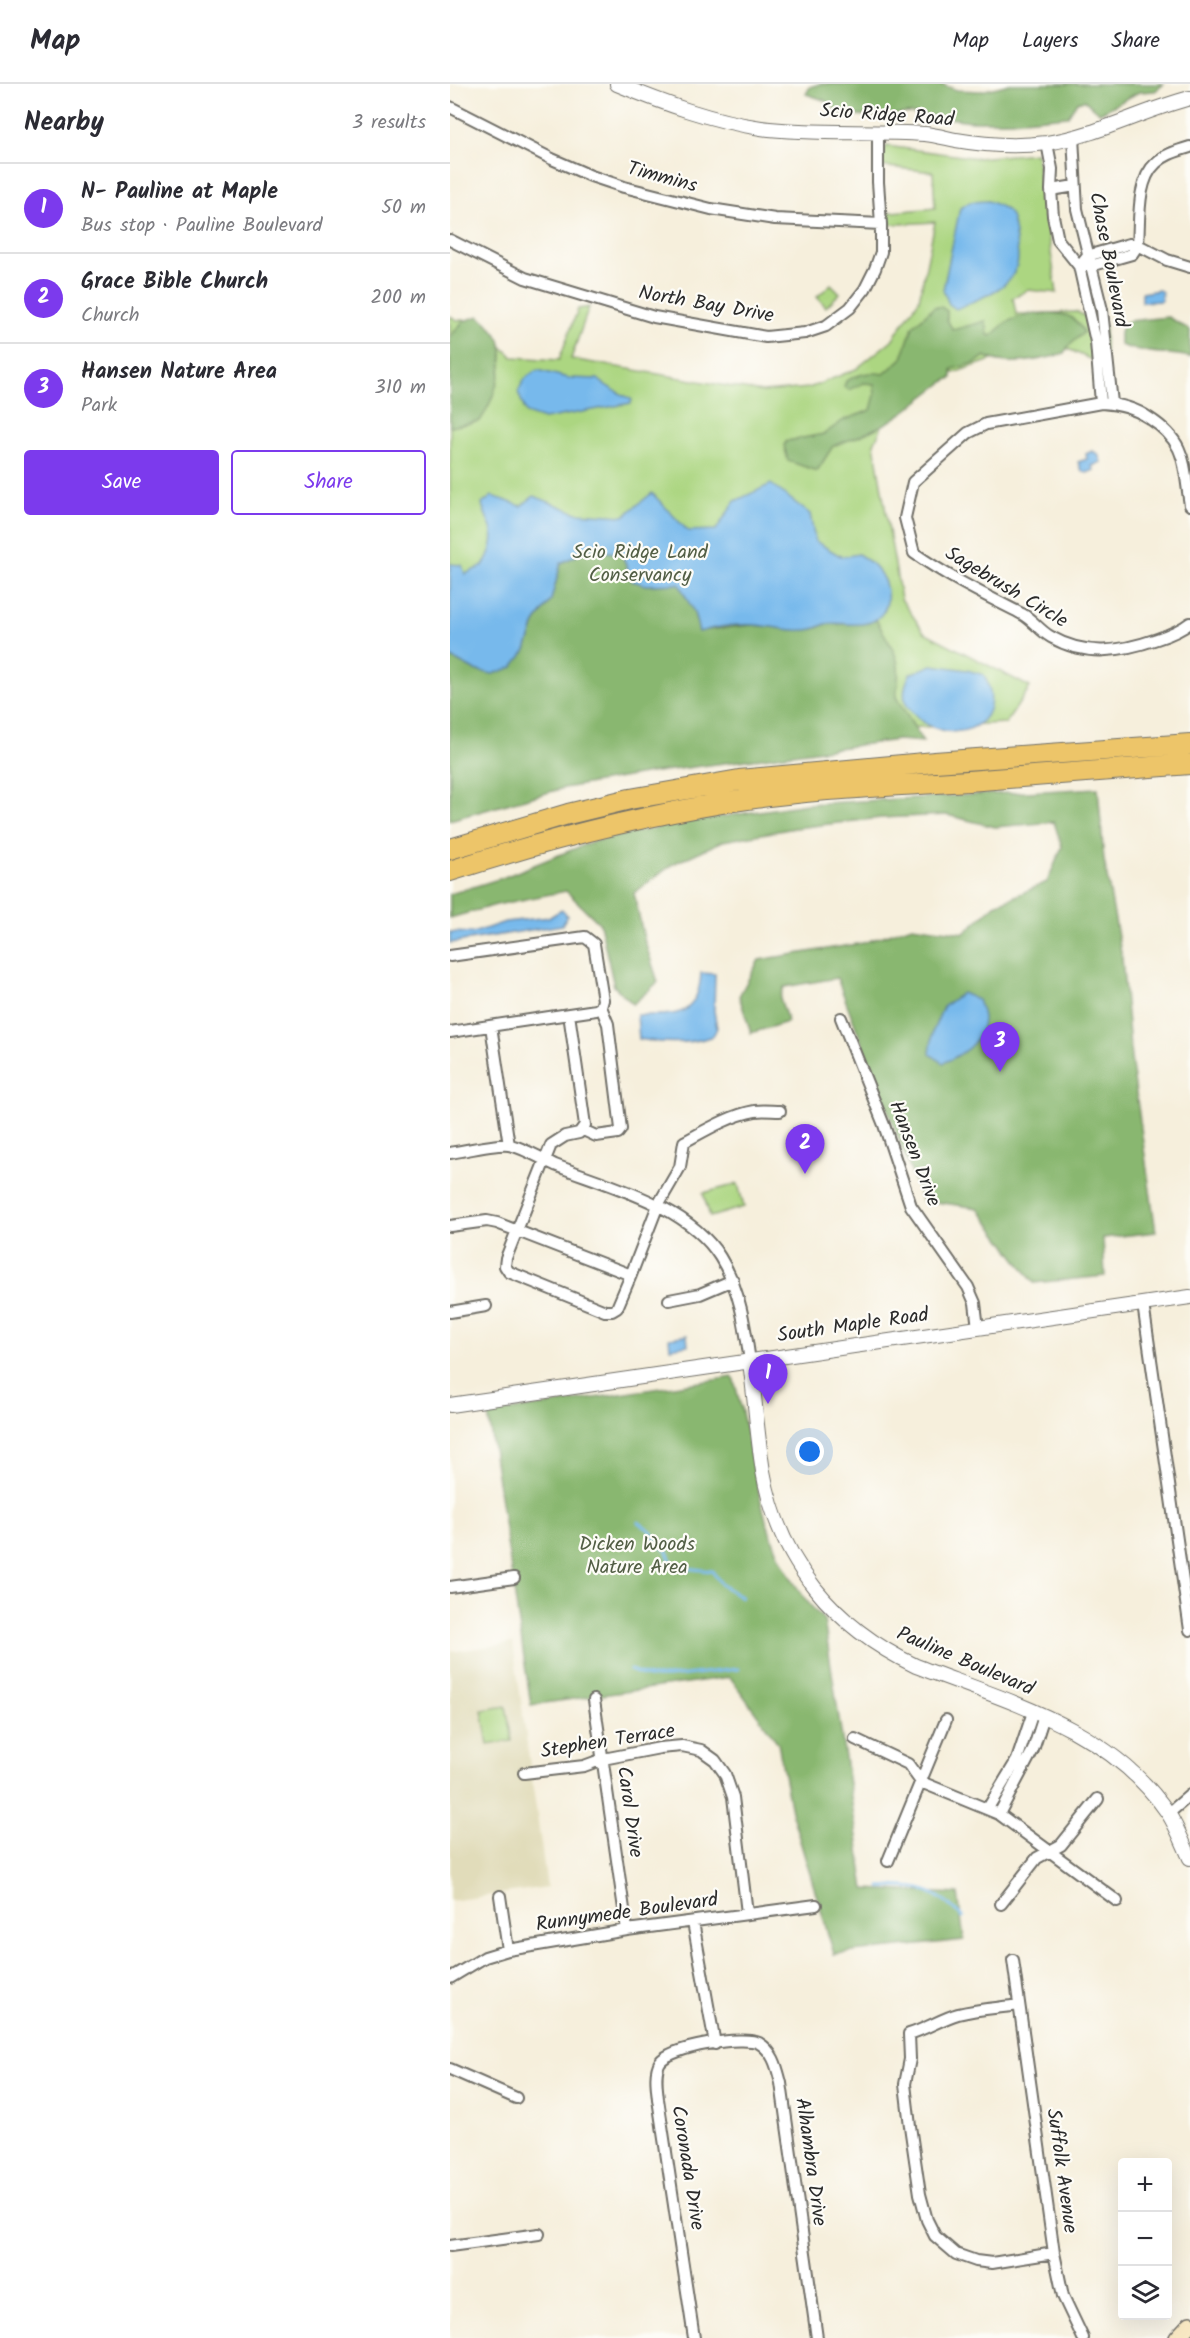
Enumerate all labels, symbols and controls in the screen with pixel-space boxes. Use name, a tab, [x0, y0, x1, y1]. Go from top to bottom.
text: Map	[30, 19, 81, 64]
text: Map	[952, 25, 989, 58]
text: Layers	[1022, 25, 1078, 58]
text: Share	[1111, 25, 1160, 58]
street label: Scio Ridge Road	[819, 95, 956, 137]
text: Nearby	[24, 102, 104, 144]
text: 3 results	[352, 107, 426, 139]
street label: Timmins	[623, 153, 701, 203]
text: N- Pauline at Maple	[81, 175, 278, 210]
street label: Chase Boulevard	[1079, 190, 1137, 331]
text: 1	[40, 192, 47, 224]
text: 50 m	[381, 192, 426, 224]
text: Bus stop · Pauline Boulevard	[81, 210, 323, 242]
text: Grace Bible Church	[81, 265, 268, 300]
street label: North Bay Drive	[636, 277, 776, 333]
text: 2	[38, 282, 49, 314]
text: 200 m	[370, 282, 426, 314]
text: Church	[81, 300, 140, 332]
text: Hansen Nature Area	[81, 355, 277, 390]
text: 3	[38, 372, 49, 404]
text: 310 m	[374, 372, 426, 404]
text: Park	[81, 390, 117, 422]
button: Save	[24, 450, 219, 515]
button: Share	[231, 450, 426, 515]
park label: Scio Ridge Land Conservancy	[572, 537, 709, 592]
street label: Sagebrush Circle	[938, 539, 1074, 637]
pin: 3	[980, 1022, 1020, 1072]
street label: Hansen Drive	[879, 1096, 949, 1212]
pin: 2	[786, 1124, 824, 1174]
street label: South Maple Road	[775, 1299, 932, 1352]
pin: 1	[748, 1354, 788, 1404]
your location	[795, 1437, 824, 1466]
park label: Dicken Woods Nature Area	[579, 1529, 695, 1584]
street label: Pauline Boulevard	[891, 1619, 1040, 1706]
street label: Stephen Terrace	[539, 1716, 677, 1768]
street label: Carol Drive	[607, 1764, 651, 1860]
street label: Runnymede Boulevard	[534, 1884, 721, 1942]
street label: Alhambra Drive	[785, 2096, 835, 2228]
street label: Coronada Drive	[661, 2103, 713, 2233]
street label: Suffolk Avenue	[1036, 2107, 1086, 2235]
map controls	[1118, 2158, 1172, 2320]
button: +	[1118, 2158, 1172, 2212]
button: −	[1118, 2212, 1172, 2266]
button: layers	[1118, 2266, 1172, 2320]

